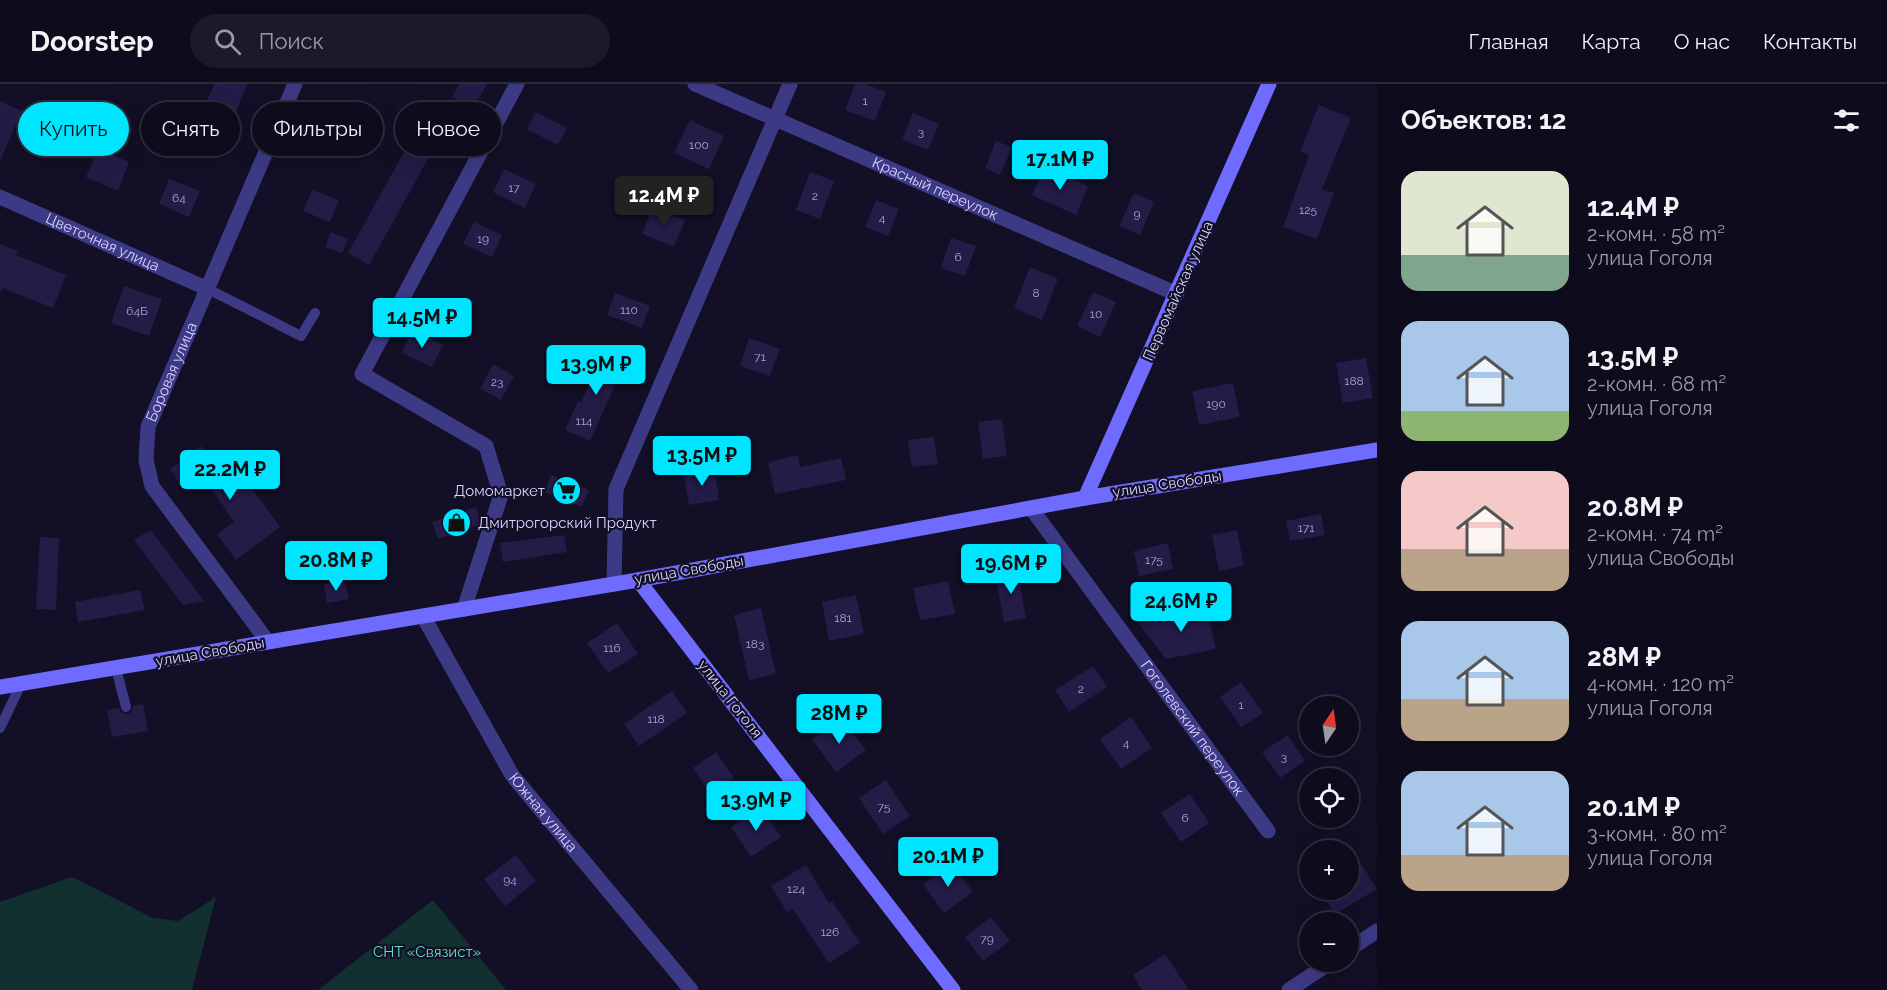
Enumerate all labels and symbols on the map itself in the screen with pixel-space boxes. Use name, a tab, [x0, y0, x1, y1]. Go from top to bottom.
house number: 1	[862, 94, 868, 108]
house number: 3	[918, 125, 924, 139]
house number: 100	[689, 138, 709, 152]
pin: 17.1M ₽	[1005, 140, 1115, 191]
street label: Красный переулок	[869, 153, 1001, 224]
pin: 12.4M ₽	[609, 176, 719, 227]
house number: 17	[508, 181, 520, 195]
house number: 2	[812, 189, 818, 203]
house number: 64	[172, 191, 186, 205]
house number: 125	[1299, 203, 1317, 217]
house number: 9	[1133, 207, 1141, 221]
street label: Цветочная улица	[43, 209, 162, 275]
house number: 4	[879, 211, 886, 225]
street label: Первомайская улица	[1139, 218, 1217, 364]
house number: 19	[477, 232, 489, 246]
house number: 6	[954, 250, 962, 264]
house number: 8	[1032, 286, 1040, 300]
pin: 14.5M ₽	[367, 298, 477, 349]
house number: 110	[620, 303, 638, 317]
house number: 64Б	[126, 304, 148, 318]
house number: 10	[1090, 307, 1102, 321]
street label: Боровая улица	[142, 319, 201, 425]
pin: 13.9M ₽	[541, 345, 651, 396]
house number: 71	[754, 350, 766, 364]
house number: 188	[1344, 374, 1364, 388]
house number: 23	[491, 375, 503, 389]
house number: 190	[1206, 397, 1226, 411]
house number: 114	[576, 414, 593, 428]
pin: 13.5M ₽	[647, 436, 757, 487]
pin: 22.2M ₽	[175, 450, 285, 501]
street label: улица Свободы	[1111, 466, 1223, 502]
supermarket icon: Домомаркет	[550, 475, 582, 507]
place label: Домомаркет	[454, 482, 545, 500]
shop icon: Дмитрогорский Продукт	[441, 507, 473, 539]
place label: Дмитрогорский Продукт	[478, 514, 657, 532]
house number: 171	[1298, 521, 1314, 535]
pin: 20.8M ₽	[281, 541, 391, 592]
pin: 19.6M ₽	[956, 544, 1066, 595]
street label: улица Свободы	[633, 552, 745, 588]
house number: 175	[1145, 553, 1163, 567]
pin: 24.6M ₽	[1126, 582, 1236, 633]
house number: 181	[834, 611, 852, 625]
street label: улица Свободы	[154, 634, 266, 670]
house number: 183	[746, 637, 764, 651]
house number: 116	[603, 641, 621, 655]
street label: улица Гоголя	[694, 656, 766, 742]
street label: Гоголевский переулок	[1137, 657, 1248, 799]
house number: 2	[1078, 682, 1084, 696]
pin: 28M ₽	[797, 694, 881, 745]
north arrow	[1299, 696, 1359, 756]
house number: 1	[1238, 698, 1244, 712]
house number: 118	[647, 712, 665, 726]
house number: 4	[1123, 736, 1130, 750]
house number: 3	[1281, 750, 1287, 764]
street label: Южная улица	[505, 769, 581, 856]
pin: 13.9M ₽	[701, 781, 811, 832]
house number: 75	[878, 800, 891, 814]
house number: 6	[1181, 811, 1189, 825]
pin: 20.1M ₽	[893, 837, 1003, 888]
house number: 94	[503, 873, 517, 887]
house number: 124	[787, 882, 805, 896]
house number: 126	[821, 925, 839, 939]
house number: 79	[980, 932, 994, 946]
park label: СНТ «Связист»	[373, 943, 481, 961]

